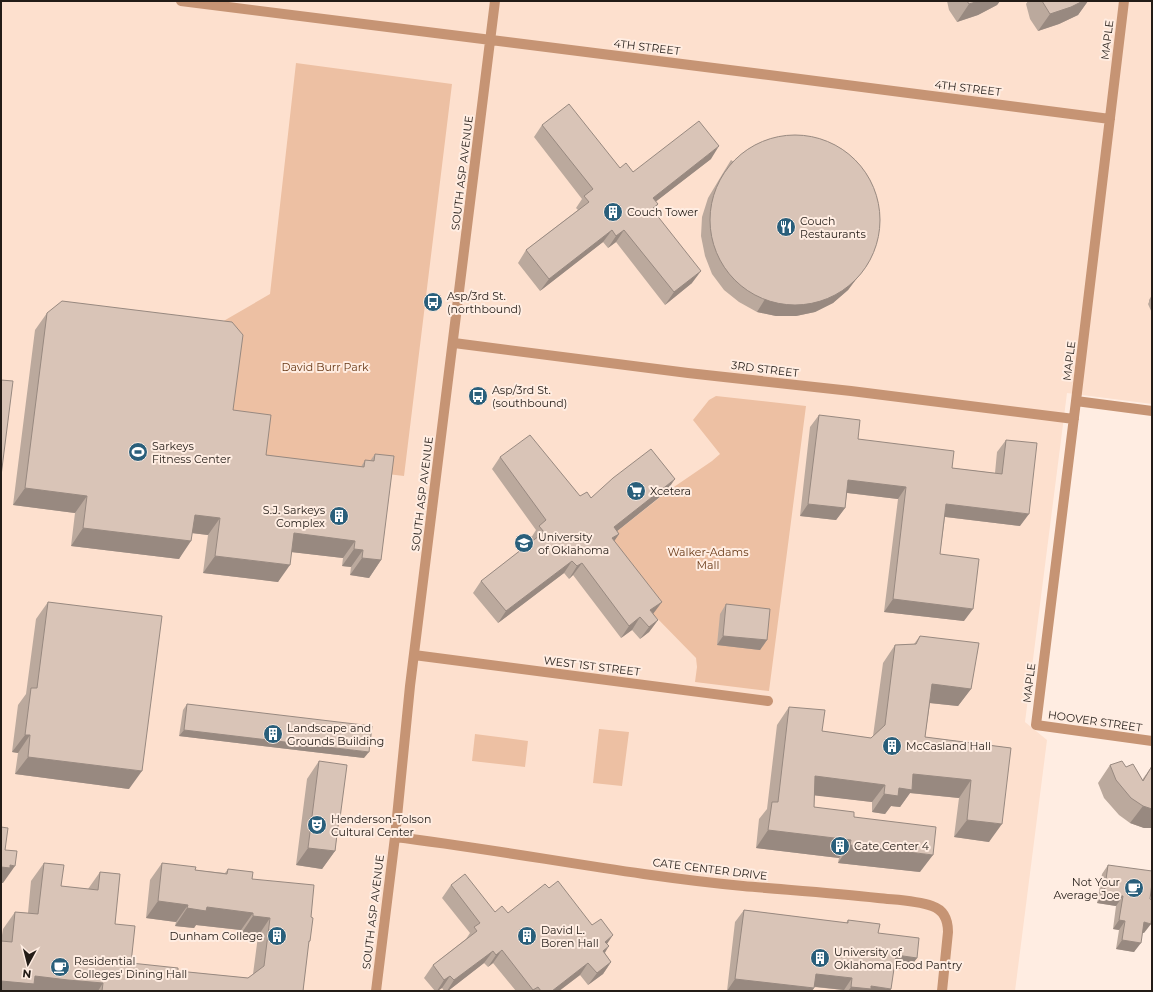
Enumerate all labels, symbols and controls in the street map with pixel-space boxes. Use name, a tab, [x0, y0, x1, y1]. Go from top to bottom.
street label: MAPLE	[1098, 19, 1116, 61]
street label: 4TH STREET	[613, 36, 682, 58]
street label: 4TH STREET	[934, 77, 1003, 99]
street label: SOUTH ASP AVENUE	[448, 115, 476, 231]
building icon: Couch Tower	[602, 201, 624, 223]
place label: Couch Tower	[627, 205, 698, 219]
place label: Couch Restaurants	[800, 214, 866, 241]
restaurant icon: Couch Restaurants	[775, 216, 797, 238]
place label: Asp/3rd St. (northbound)	[447, 289, 522, 316]
bus stop icon: Asp/3rd St. (northbound)	[422, 291, 444, 313]
street label: MAPLE	[1060, 340, 1078, 382]
street label: 3RD STREET	[730, 358, 800, 380]
park label: David Burr Park	[281, 360, 369, 374]
place label: Asp/3rd St. (southbound)	[492, 383, 567, 410]
bus stop icon: Asp/3rd St. (southbound)	[467, 385, 489, 407]
street label: SOUTH ASP AVENUE	[408, 436, 436, 552]
place label: Sarkeys Fitness Center	[152, 439, 231, 466]
sports icon: Sarkeys Fitness Center	[127, 441, 149, 463]
supermarket icon: Xcetera	[625, 480, 647, 502]
place label: Xcetera	[650, 484, 691, 498]
place label: S.J. Sarkeys Complex	[263, 503, 326, 530]
building icon: S.J. Sarkeys Complex	[328, 505, 350, 527]
place label: University of Oklahoma	[538, 530, 609, 557]
school or university icon: University of Oklahoma	[513, 532, 535, 554]
park label: Walker-Adams Mall	[667, 545, 749, 572]
street label: WEST 1ST STREET	[543, 653, 642, 679]
street label: MAPLE	[1020, 662, 1038, 704]
street label: HOOVER STREET	[1047, 707, 1144, 735]
place label: Landscape and Grounds Building	[287, 721, 384, 748]
building icon: Landscape and Grounds Building	[262, 723, 284, 745]
building icon: McCasland Hall	[881, 735, 903, 757]
place label: McCasland Hall	[906, 739, 991, 753]
place label: Henderson-Tolson Cultural Center	[331, 812, 431, 839]
theatre icon: Henderson-Tolson Cultural Center	[306, 814, 328, 836]
building icon: Cate Center 4	[829, 835, 851, 857]
place label: Cate Center 4	[854, 839, 930, 853]
street label: SOUTH ASP AVENUE	[359, 854, 387, 970]
street label: CATE CENTER DRIVE	[652, 855, 768, 883]
place label: Not Your Average Joe	[1053, 875, 1120, 902]
cafe icon: Not Your Average Joe	[1123, 877, 1145, 899]
place label: David L. Boren Hall	[541, 923, 599, 950]
building icon: Dunham College	[266, 925, 288, 947]
building icon: David L. Boren Hall	[516, 925, 538, 947]
place label: Dunham College	[169, 929, 263, 943]
north arrow	[8, 944, 48, 984]
place label: University of Oklahoma Food Pantry	[834, 945, 962, 972]
building icon: University of Oklahoma Food Pantry	[809, 947, 831, 969]
place label: Residential Colleges' Dining Hall	[74, 954, 187, 981]
cafe icon: Residential Colleges' Dining Hall	[49, 956, 71, 978]
text: N	[22, 966, 32, 981]

